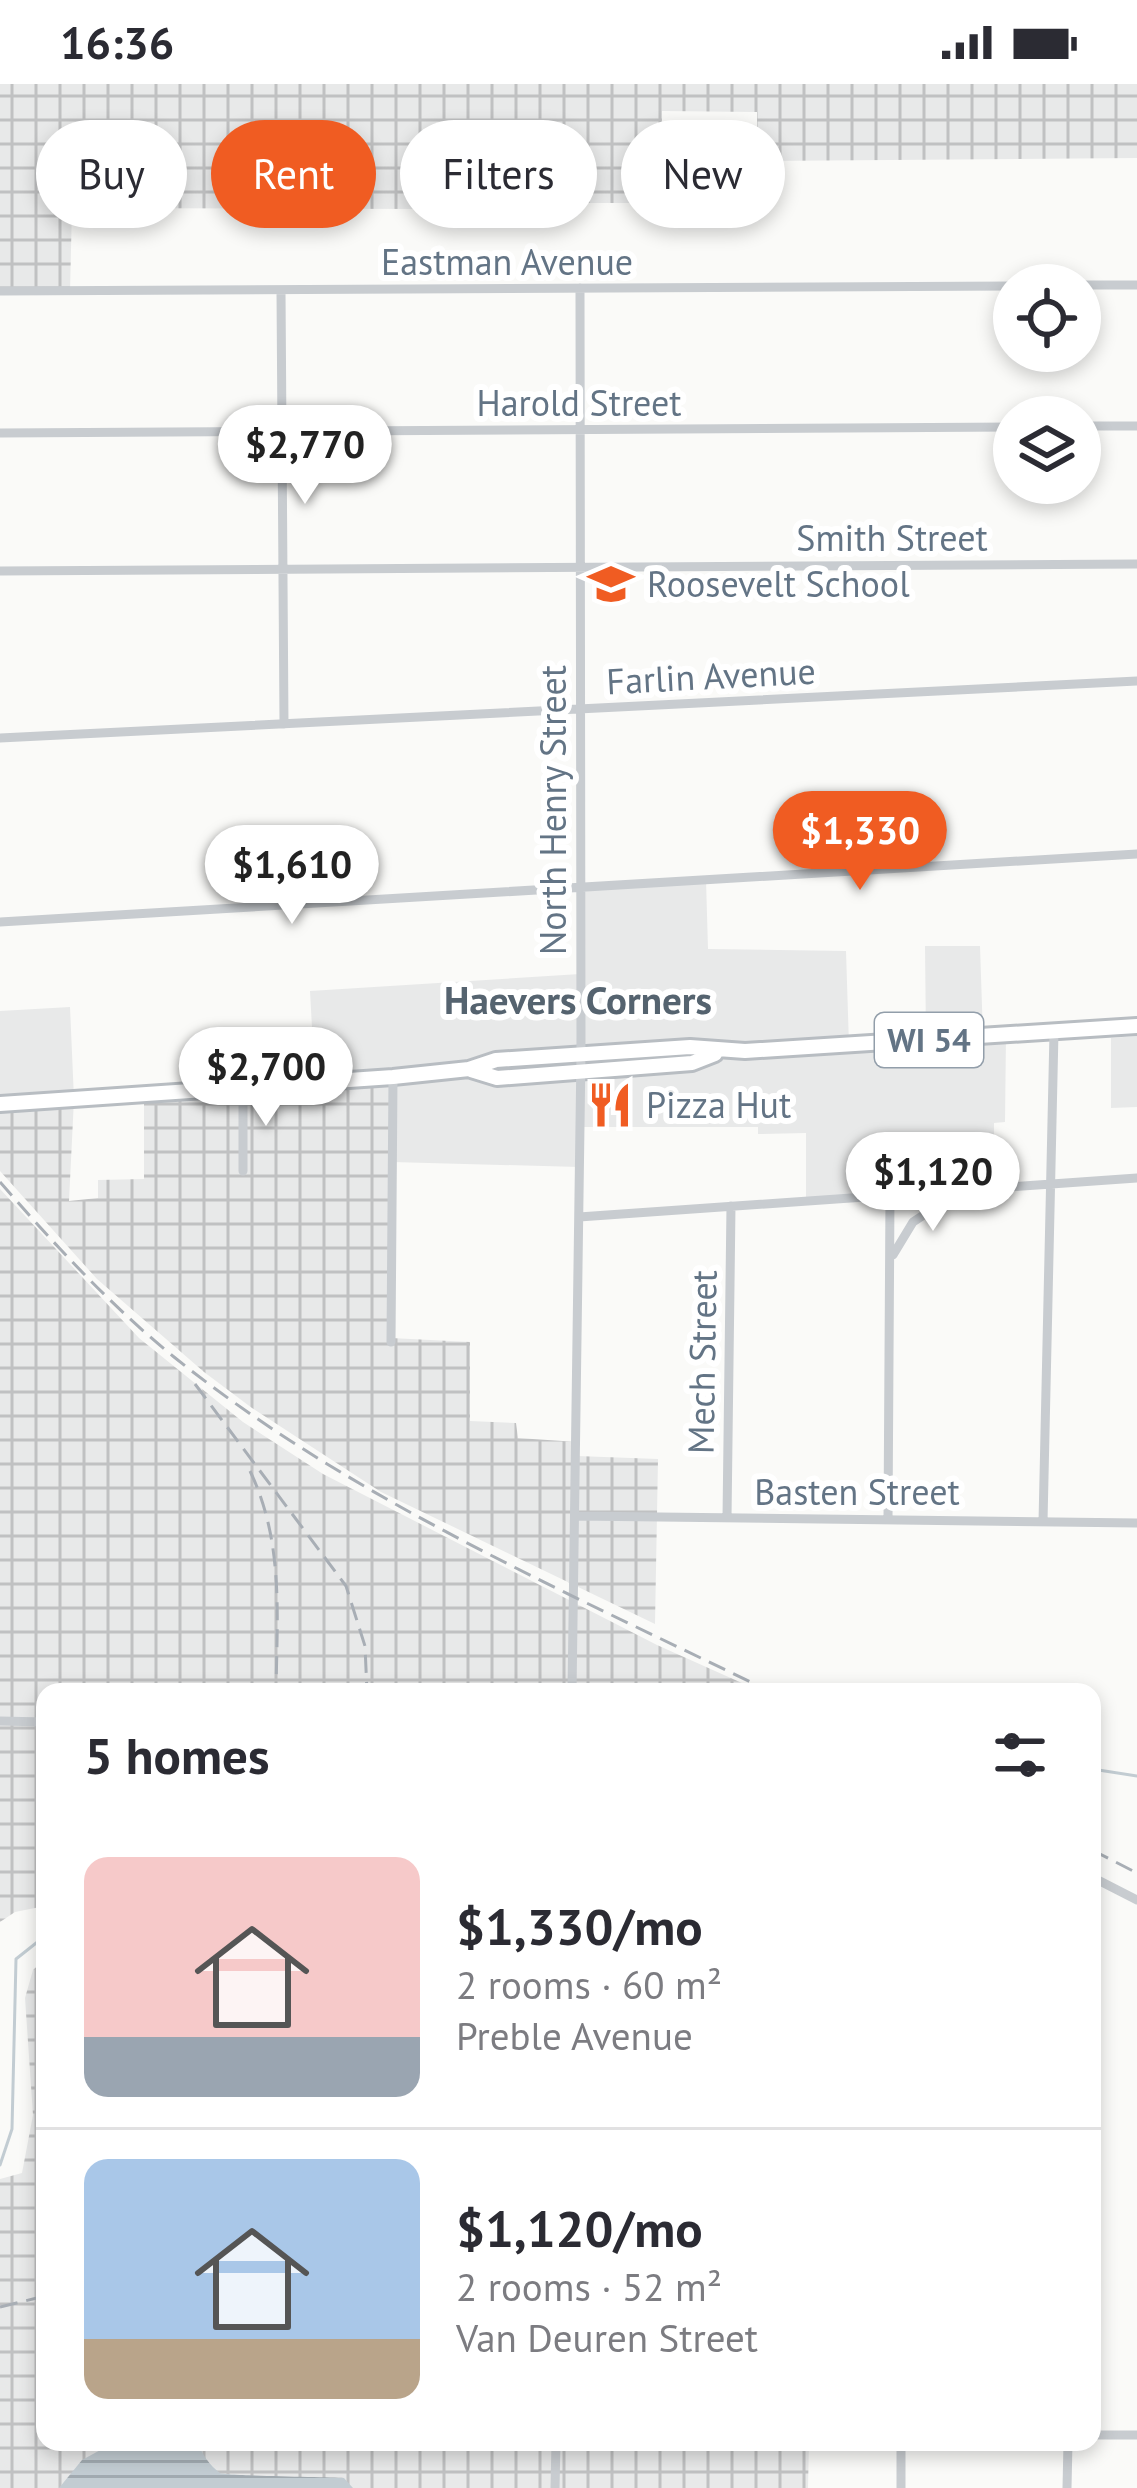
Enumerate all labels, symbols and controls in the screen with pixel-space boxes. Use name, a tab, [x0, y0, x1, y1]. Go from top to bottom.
text: 16:36	[60, 13, 174, 71]
chip: Buy	[36, 120, 187, 228]
chip: Rent	[211, 120, 376, 228]
chip: Filters	[400, 120, 597, 228]
chip: New	[621, 120, 785, 228]
street label: Eastman Avenue	[381, 238, 633, 285]
map controls	[993, 264, 1101, 504]
button: locate	[993, 264, 1101, 372]
street label: Harold Street	[476, 379, 682, 426]
button: layers	[993, 396, 1101, 504]
pin: $2,770	[207, 405, 403, 507]
text: $2,770	[245, 418, 365, 469]
street label: Smith Street	[796, 514, 988, 561]
school or university icon: Roosevelt School	[586, 559, 636, 609]
place label: Roosevelt School	[647, 560, 910, 607]
street label: Farlin Avenue	[605, 647, 817, 704]
street label: North Henry Street	[529, 665, 576, 955]
pin: $1,330	[762, 791, 958, 893]
text: $1,330	[800, 804, 920, 855]
pin: $1,610	[194, 825, 390, 927]
text: $1,610	[232, 838, 352, 889]
district label: Haevers Corners	[444, 974, 712, 1025]
road number: WI 54	[875, 1013, 983, 1067]
pin: $2,700	[168, 1027, 364, 1129]
text: $2,700	[206, 1040, 326, 1091]
restaurant icon: Pizza Hut	[585, 1080, 635, 1130]
place label: Pizza Hut	[646, 1081, 791, 1128]
pin: $1,120	[835, 1132, 1031, 1234]
text: $1,120	[873, 1145, 993, 1196]
street label: Mech Street	[676, 1270, 727, 1454]
street label: Basten Street	[754, 1468, 960, 1515]
text: 5 homes	[84, 1722, 270, 1788]
icon: filters	[987, 1722, 1053, 1788]
text: $1,330/mo	[456, 1893, 703, 1959]
icon: home	[180, 1905, 324, 2049]
text: 2 rooms · 60 m²	[456, 1959, 722, 2010]
text: Preble Avenue	[456, 2010, 693, 2061]
text: $1,120/mo	[456, 2195, 703, 2261]
icon: home	[180, 2207, 324, 2351]
text: 2 rooms · 52 m²	[456, 2261, 722, 2312]
text: Van Deuren Street	[456, 2312, 758, 2363]

